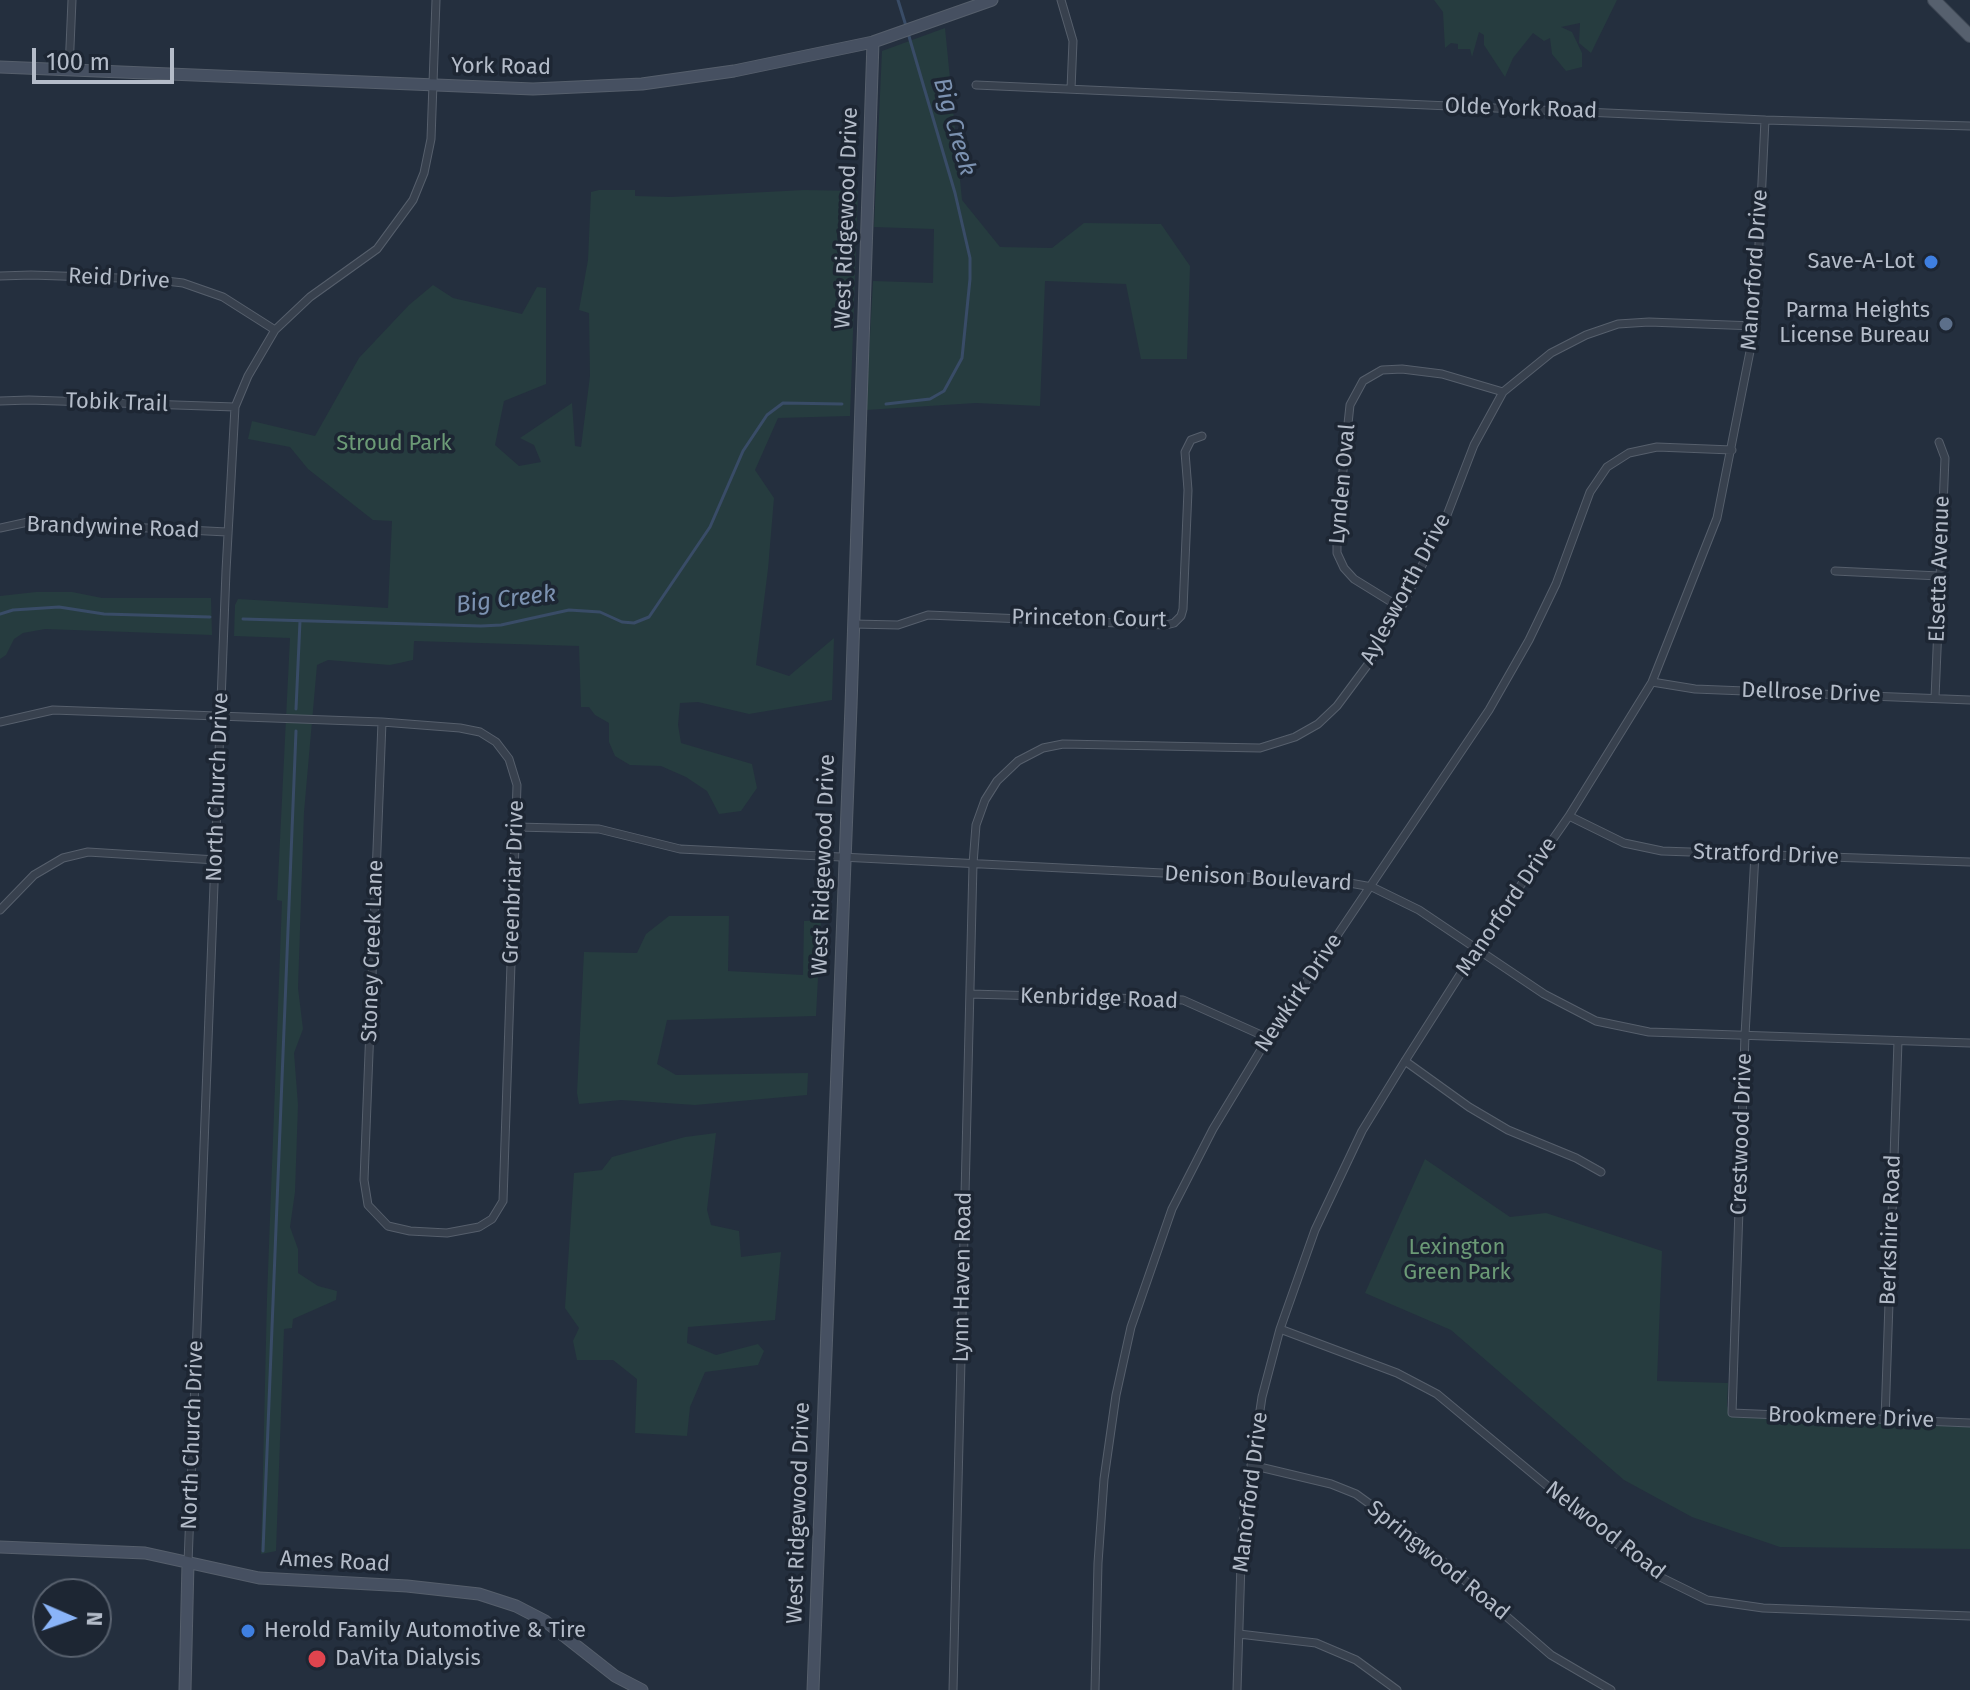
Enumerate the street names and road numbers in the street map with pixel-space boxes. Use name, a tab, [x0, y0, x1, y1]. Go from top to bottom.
street label: York Road	[451, 53, 551, 81]
street label: Olde York Road	[1444, 93, 1598, 125]
street label: West Ridgewood Drive	[830, 107, 864, 329]
street label: Manorford Drive	[1736, 188, 1774, 352]
street label: Reid Drive	[68, 263, 170, 295]
street label: Tobik Trail	[65, 388, 169, 418]
street label: Lynden Oval	[1325, 423, 1361, 545]
street label: Elsetta Avenue	[1924, 495, 1956, 643]
street label: Aylesworth Drive	[1355, 509, 1457, 669]
street label: Brandywine Road	[26, 512, 200, 544]
street label: Princeton Court	[1011, 604, 1167, 634]
street label: Dellrose Drive	[1741, 677, 1881, 709]
street label: North Church Drive	[202, 692, 234, 882]
street label: West Ridgewood Drive	[807, 754, 841, 976]
street label: Greenbriar Drive	[498, 799, 530, 965]
street label: Manorford Drive	[1451, 833, 1563, 981]
street label: Stratford Drive	[1693, 839, 1839, 871]
street label: Stoney Creek Lane	[357, 859, 389, 1043]
street label: Denison Boulevard	[1164, 861, 1352, 897]
street label: Newkirk Drive	[1250, 929, 1348, 1057]
street label: Kenbridge Road	[1020, 983, 1178, 1015]
street label: Crestwood Drive	[1726, 1053, 1758, 1215]
street label: Berkshire Road	[1875, 1154, 1907, 1306]
street label: Lynn Haven Road	[948, 1191, 978, 1363]
street label: North Church Drive	[177, 1340, 209, 1530]
street label: West Ridgewood Drive	[782, 1402, 816, 1624]
street label: Brookmere Drive	[1767, 1402, 1935, 1434]
street label: Manorford Drive	[1228, 1410, 1274, 1574]
street label: Nelwood Road	[1540, 1476, 1670, 1586]
street label: Springwood Road	[1362, 1496, 1514, 1626]
street label: Ames Road	[279, 1546, 391, 1578]

